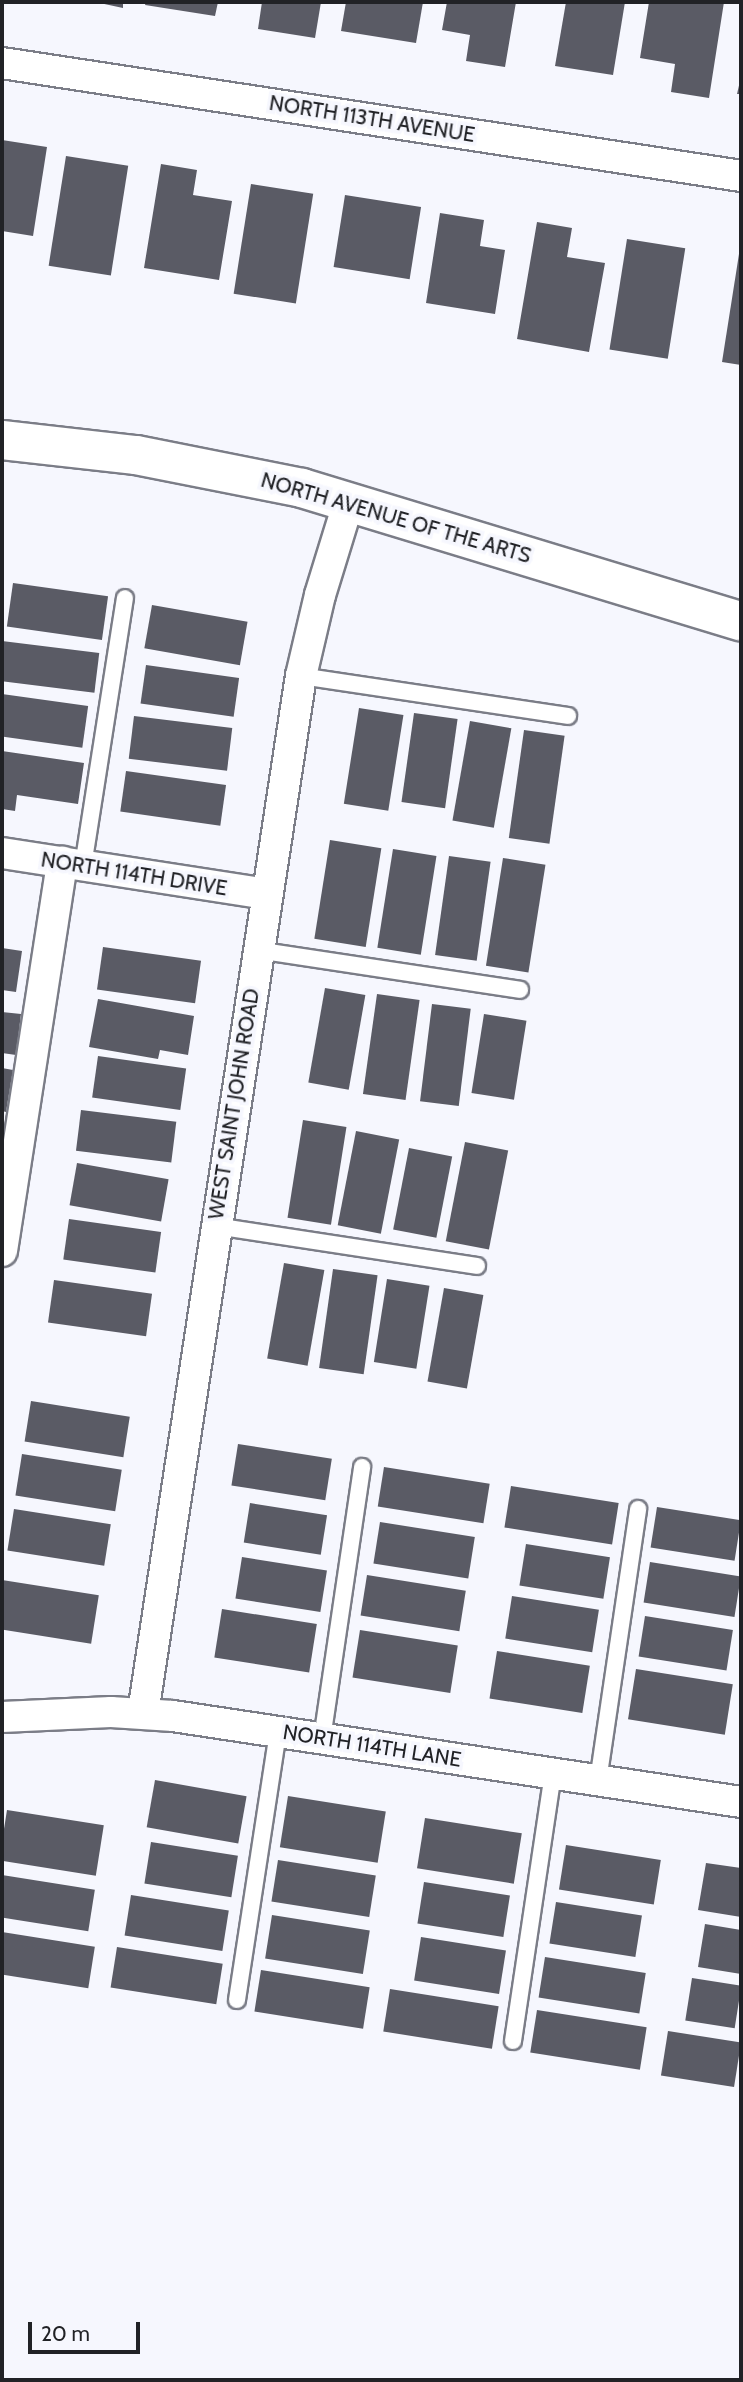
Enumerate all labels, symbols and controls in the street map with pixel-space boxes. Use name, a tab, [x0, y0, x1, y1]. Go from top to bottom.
street label: NORTH 113TH AVENUE	[267, 90, 477, 148]
street label: NORTH AVENUE OF THE ARTS	[258, 467, 534, 569]
street label: NORTH 114TH DRIVE	[39, 847, 229, 901]
street label: WEST SAINT JOHN ROAD	[203, 987, 265, 1221]
street label: NORTH 114TH LANE	[281, 1719, 463, 1773]
scale bar	[32, 2308, 144, 2352]
text: 20 m	[41, 2321, 90, 2346]

